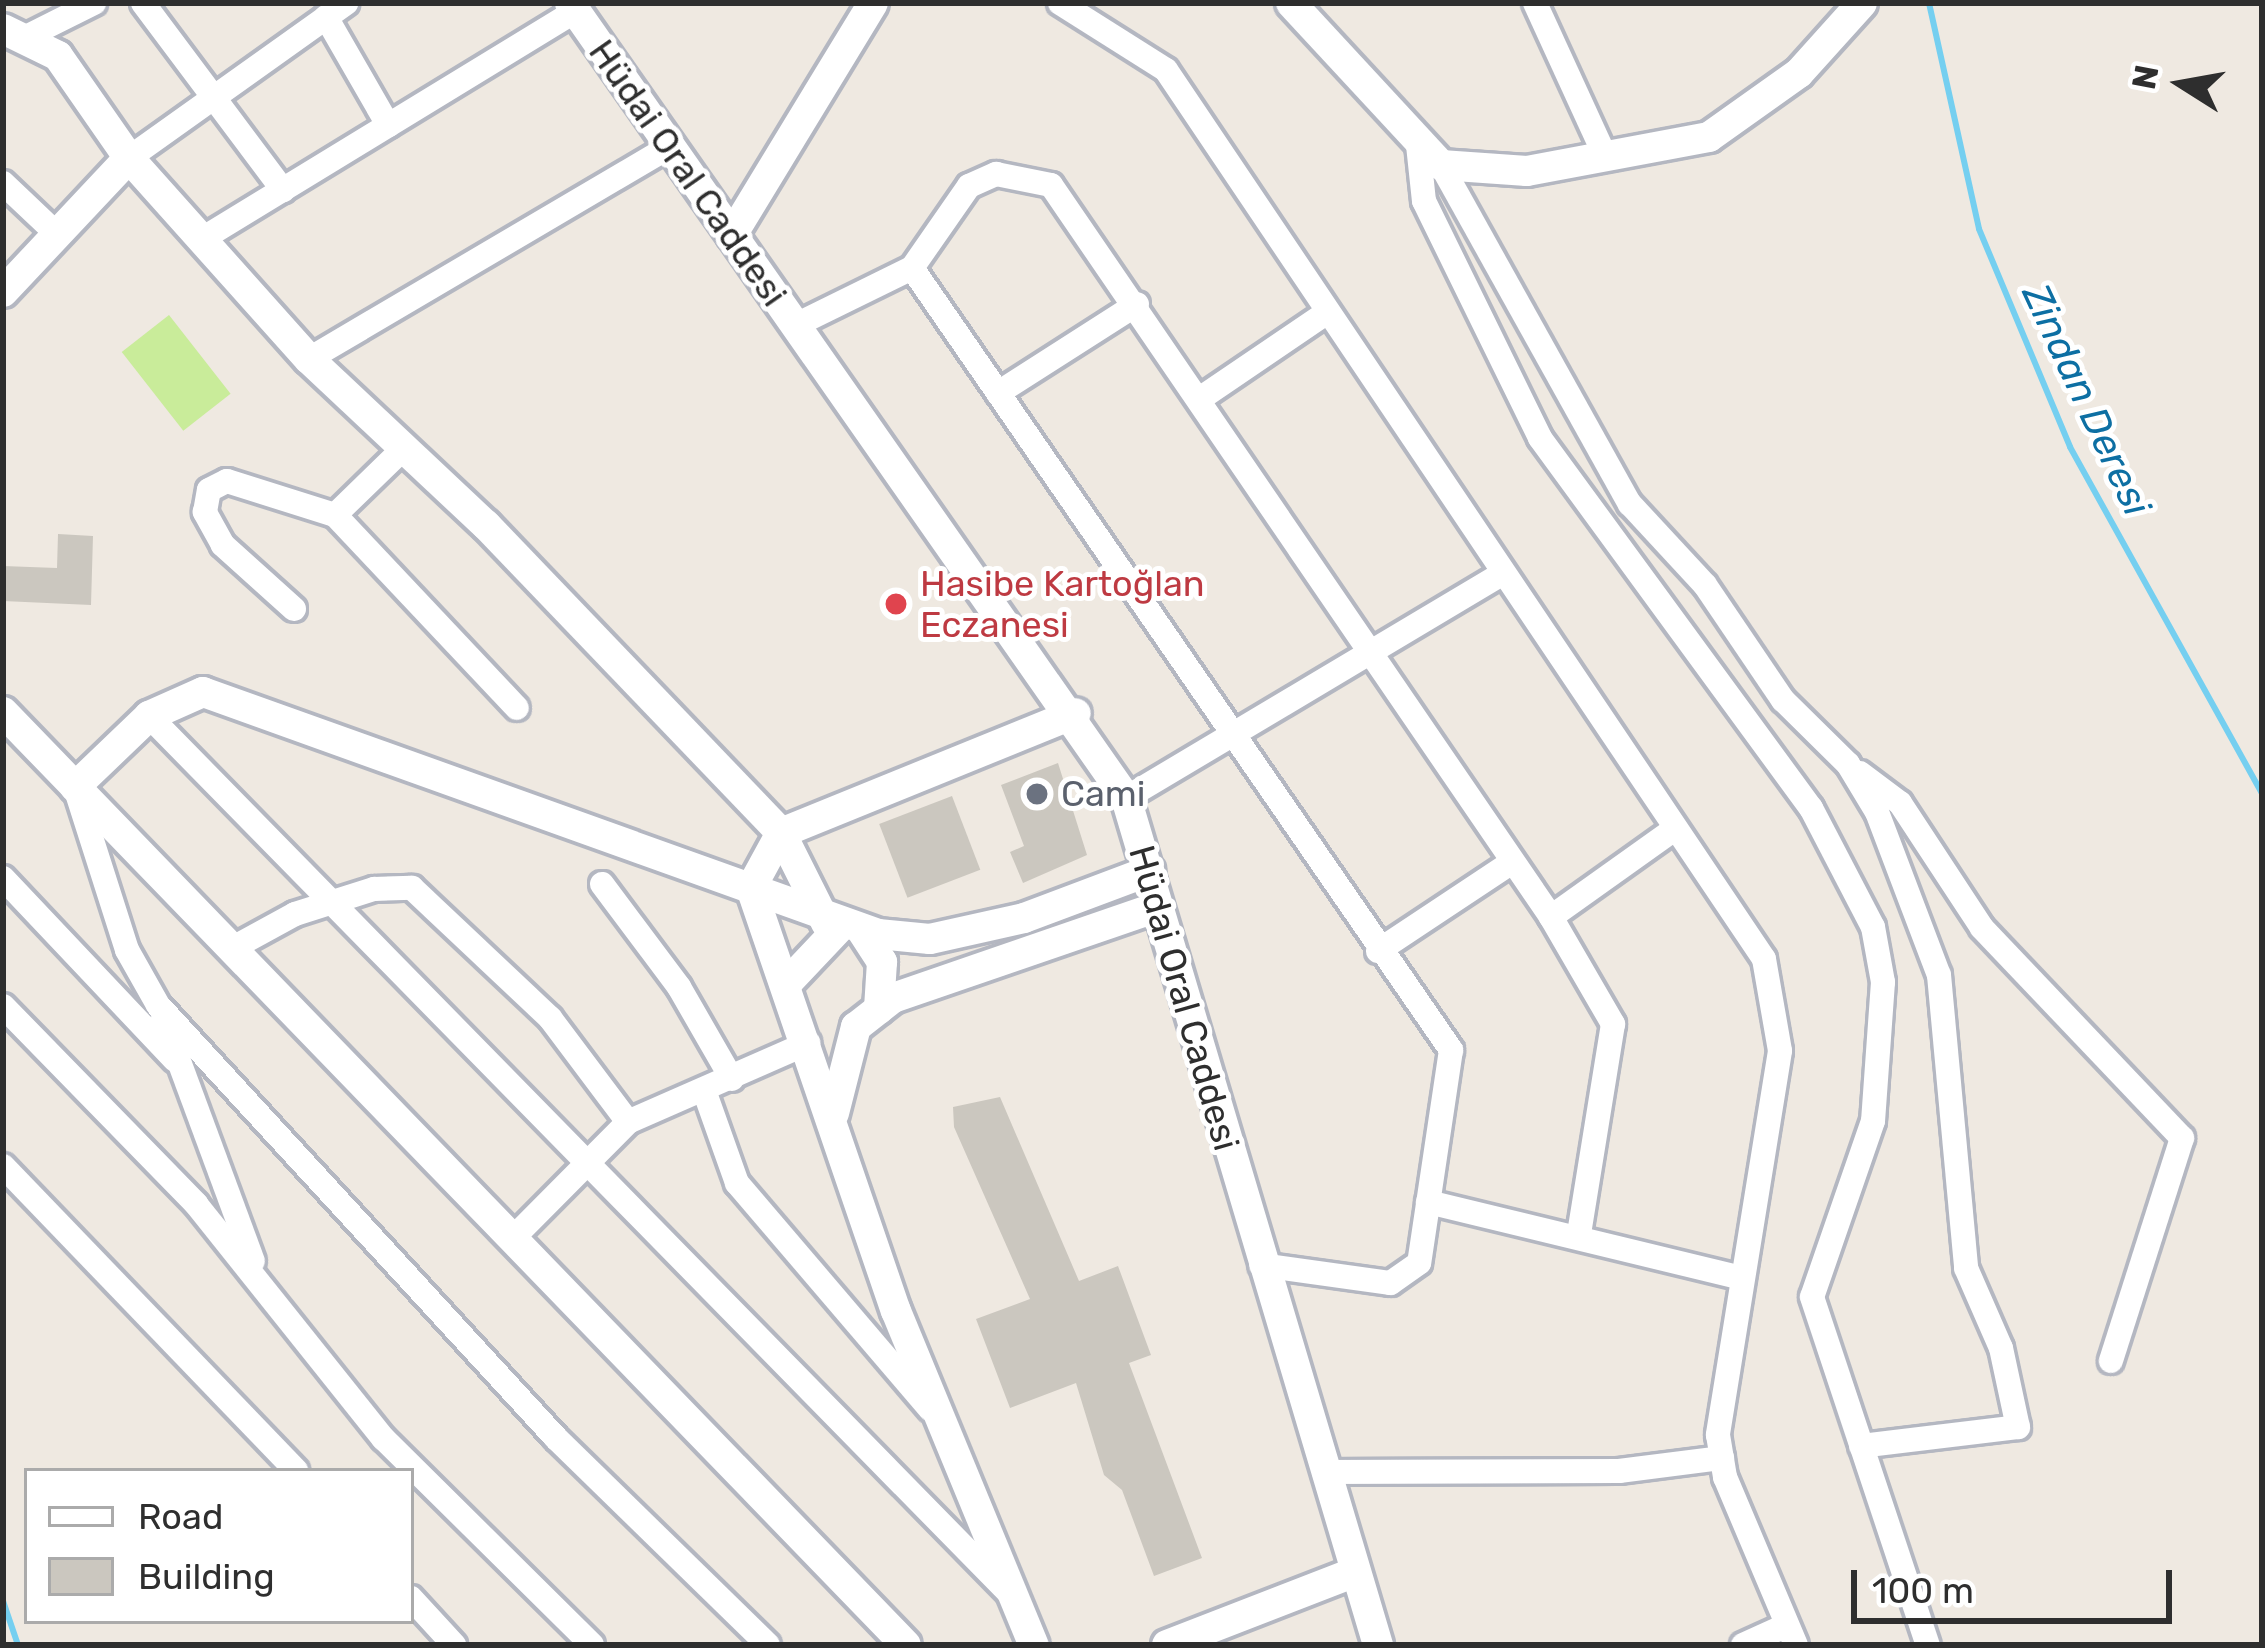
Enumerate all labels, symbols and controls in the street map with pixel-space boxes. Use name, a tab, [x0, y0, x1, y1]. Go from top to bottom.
north arrow	[2121, 24, 2241, 144]
street label: Hüdai Oral Caddesi	[580, 31, 796, 315]
text: N	[2124, 62, 2167, 92]
water label: Zindan Deresi	[2012, 277, 2160, 523]
place label: Hasibe Kartoğlan Eczanesi	[920, 561, 1205, 646]
marker: Hasibe Kartoğlan Eczanesi	[883, 591, 909, 617]
place label: Cami	[1061, 772, 1146, 816]
marker: Cami	[1024, 781, 1050, 807]
street label: Hüdai Oral Caddesi	[1120, 840, 1248, 1156]
legend	[24, 1468, 414, 1624]
text: Road	[138, 1495, 223, 1538]
scale bar	[1857, 1546, 2178, 1620]
text: Building	[138, 1555, 275, 1598]
text: 100 m	[1872, 1569, 1974, 1612]

